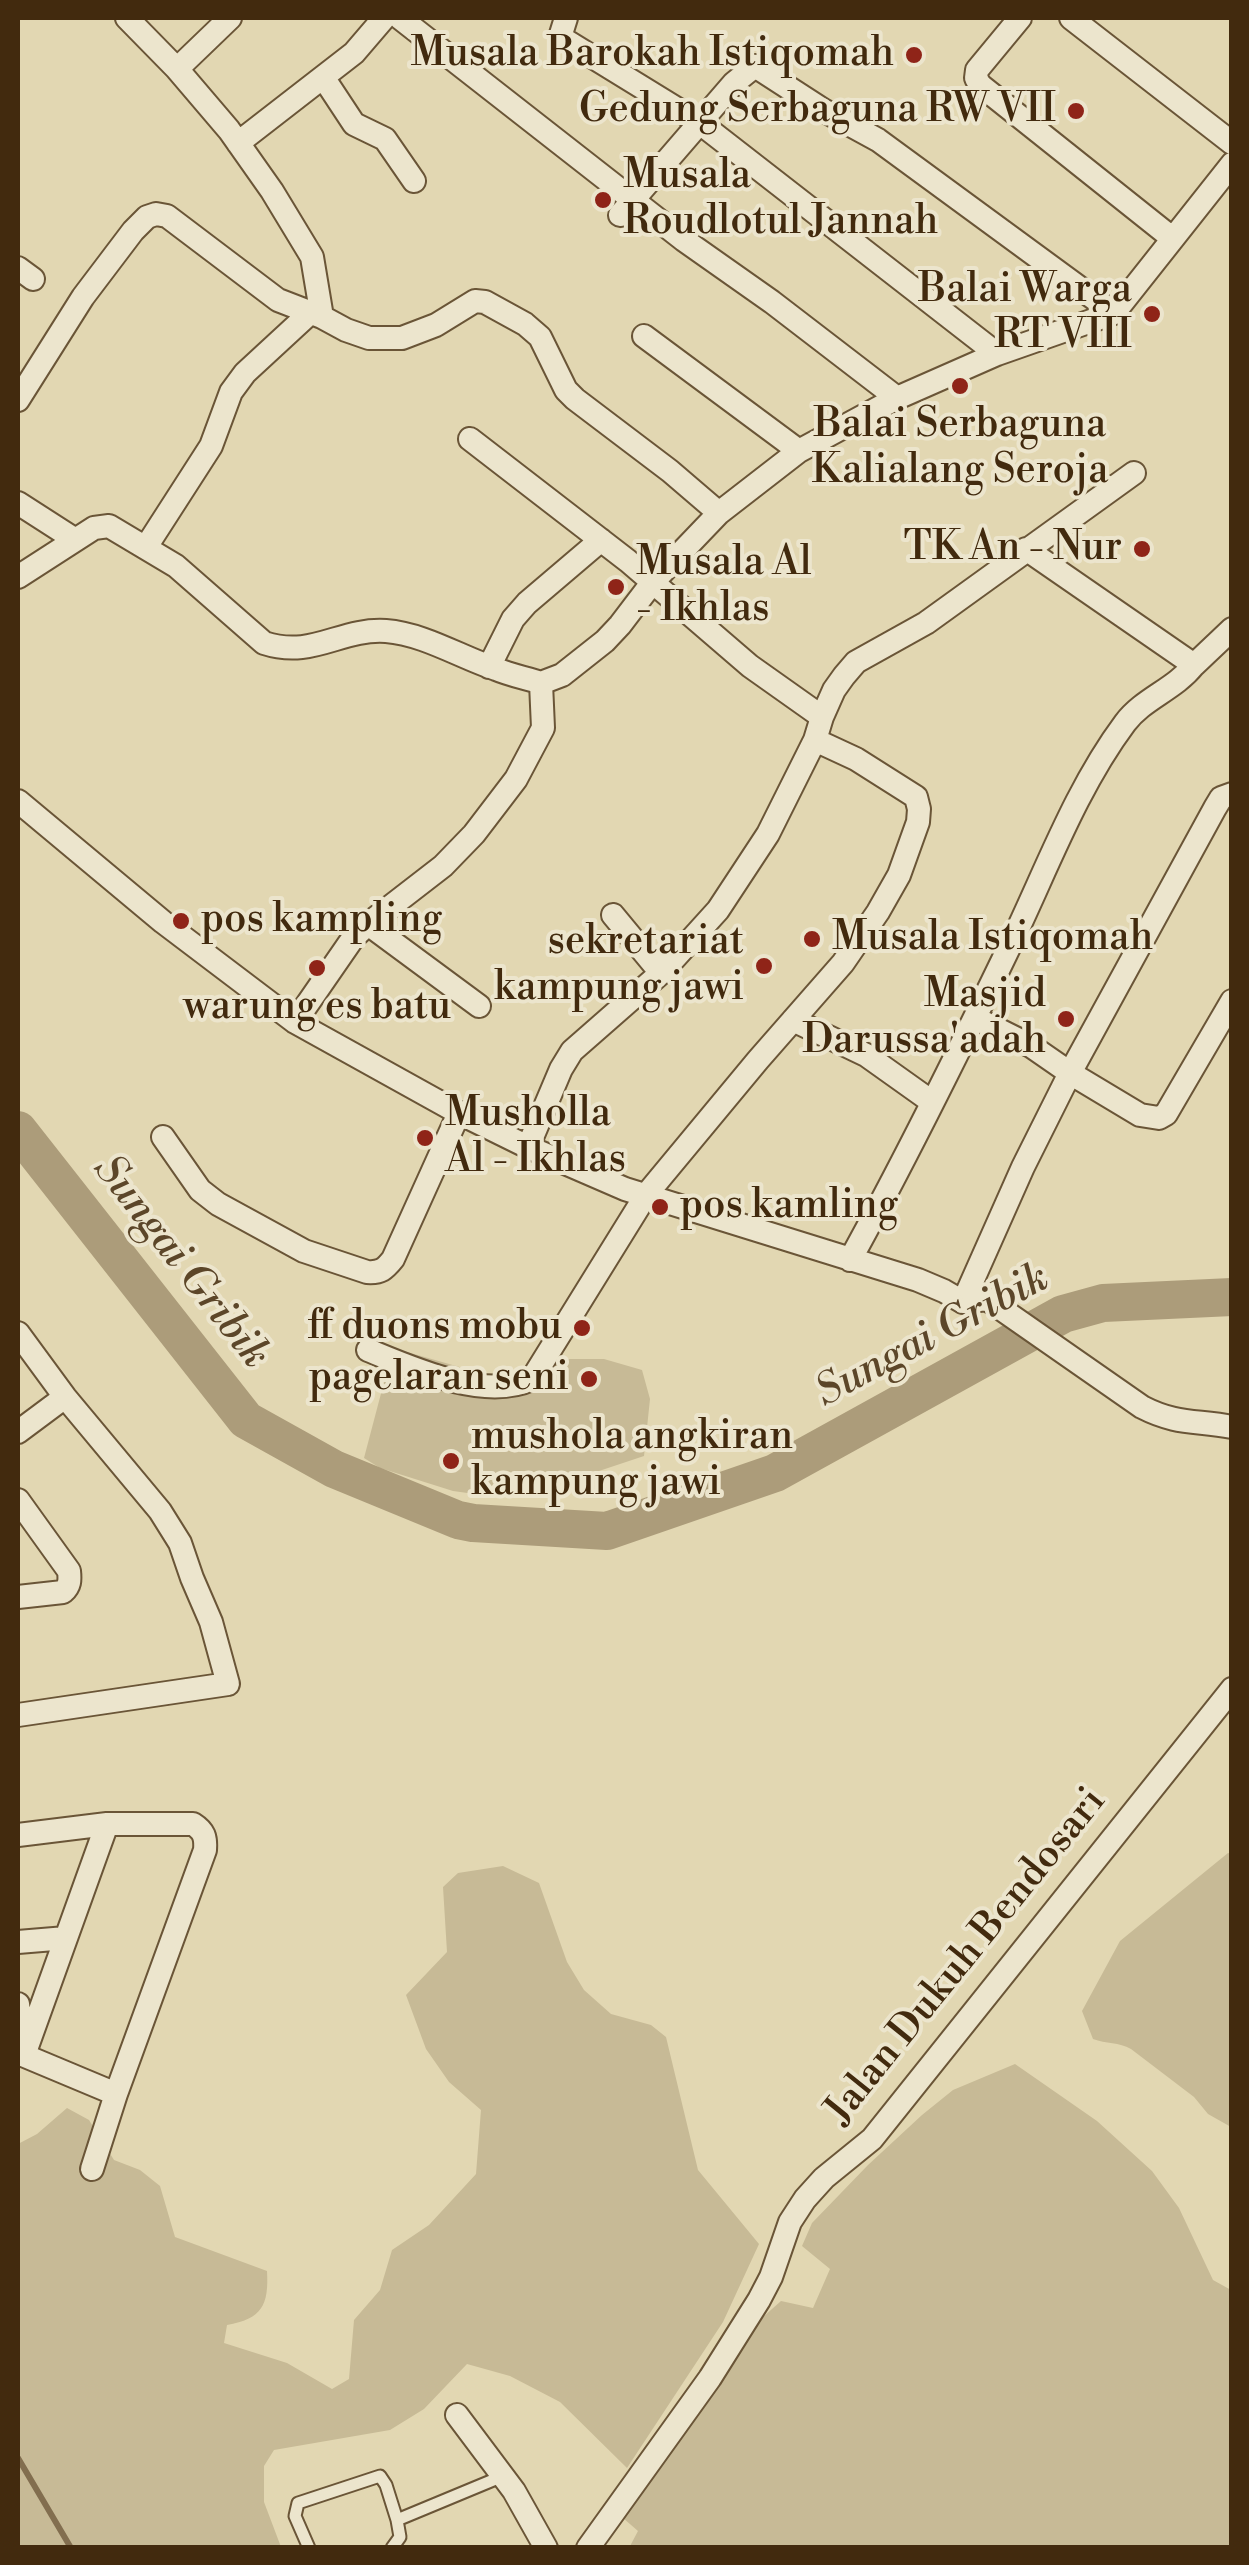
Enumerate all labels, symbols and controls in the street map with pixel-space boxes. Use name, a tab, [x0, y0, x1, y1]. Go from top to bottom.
place label: Musala Barokah Istiqomah	[411, 31, 894, 79]
marker: Musala Barokah Istiqomah	[903, 44, 925, 66]
place label: Gedung Serbaguna RW VII	[579, 87, 1056, 135]
marker: Gedung Serbaguna RW VII	[1065, 100, 1087, 122]
place label: Musala Roudlotul Jannah	[623, 153, 938, 247]
marker: Musala Roudlotul Jannah	[592, 189, 614, 211]
place label: Balai Warga RT VIII	[918, 267, 1132, 361]
marker: Balai Warga RT VIII	[1141, 303, 1163, 325]
marker: Balai Serbaguna Kalialang Seroja	[949, 375, 971, 397]
place label: Balai Serbaguna Kalialang Seroja	[811, 402, 1109, 496]
place label: TK An - Nur	[903, 525, 1122, 573]
marker: TK An - Nur	[1131, 538, 1153, 560]
place label: Musala Al - Ikhlas	[636, 540, 812, 634]
marker: Musala Al - Ikhlas	[605, 576, 627, 598]
place label: pos kampling	[201, 897, 442, 945]
marker: pos kampling	[170, 910, 192, 932]
place label: Musala Istiqomah	[832, 915, 1153, 963]
place label: sekretariat kampung jawi	[494, 919, 744, 1013]
marker: Musala Istiqomah	[801, 928, 823, 950]
marker: sekretariat kampung jawi	[753, 955, 775, 977]
marker: warung es batu	[306, 957, 328, 979]
place label: Masjid Darussa'adah	[802, 972, 1046, 1066]
place label: warung es batu	[183, 984, 451, 1032]
marker: Masjid Darussa'adah	[1055, 1008, 1077, 1030]
place label: Musholla Al - Ikhlas	[445, 1091, 626, 1185]
marker: Musholla Al - Ikhlas	[414, 1127, 436, 1149]
water label: Sungai Gribik	[81, 1146, 279, 1380]
place label: pos kamling	[680, 1183, 898, 1231]
marker: pos kamling	[649, 1196, 671, 1218]
water label: Sungai Gribik	[808, 1254, 1058, 1420]
place label: ff duons mobu	[307, 1304, 562, 1352]
marker: ff duons mobu	[571, 1317, 593, 1339]
place label: pagelaran seni	[309, 1355, 569, 1403]
marker: pagelaran seni	[578, 1368, 600, 1390]
place label: mushola angkiran kampung jawi	[471, 1414, 793, 1508]
marker: mushola angkiran kampung jawi	[440, 1450, 462, 1472]
street label: Jalan Dukuh Bendosari	[817, 1779, 1117, 2135]

